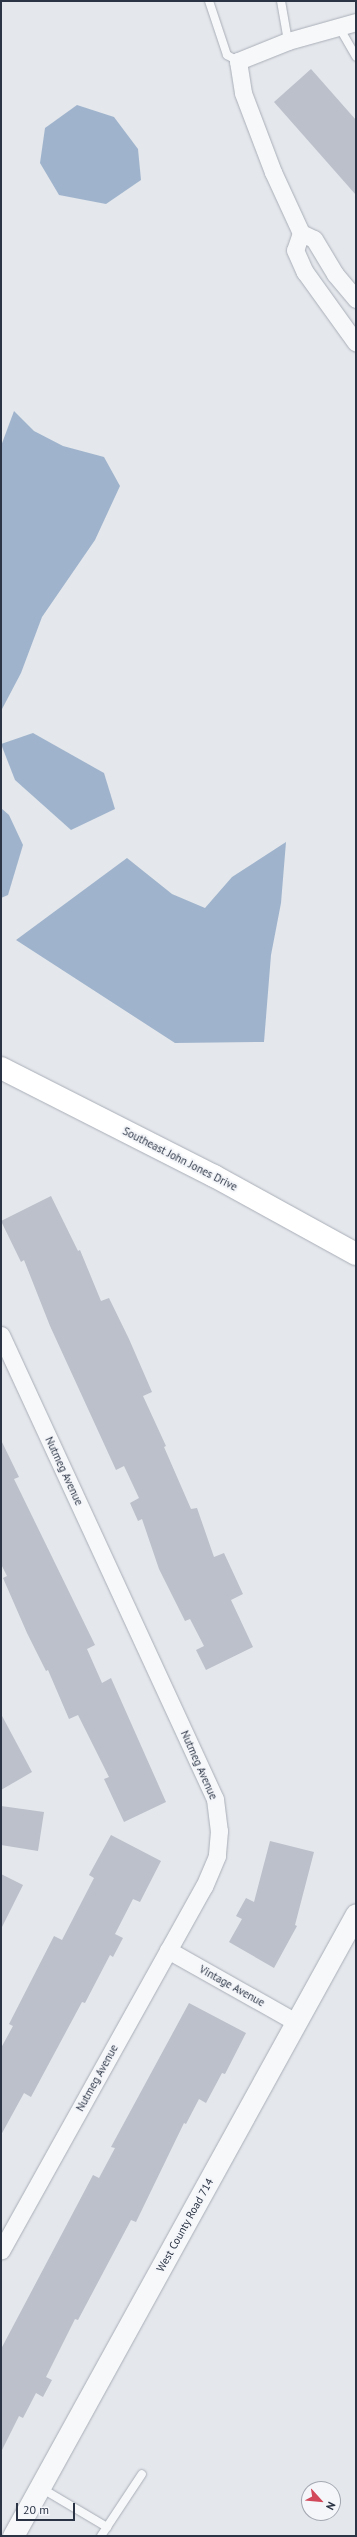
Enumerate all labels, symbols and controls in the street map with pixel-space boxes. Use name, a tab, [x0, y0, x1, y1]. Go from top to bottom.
street label: Southeast John Jones Drive	[121, 1124, 239, 1194]
street label: Nutmeg Avenue	[42, 1434, 86, 1508]
street label: Nutmeg Avenue	[178, 1728, 220, 1802]
street label: Vintage Avenue	[197, 1962, 267, 2010]
street label: Nutmeg Avenue	[73, 2042, 121, 2114]
street label: West County Road 714	[154, 2176, 216, 2274]
north arrow	[301, 2481, 341, 2521]
scale bar	[18, 2495, 77, 2521]
text: N	[323, 2500, 339, 2512]
text: 20 m	[23, 2502, 49, 2517]

